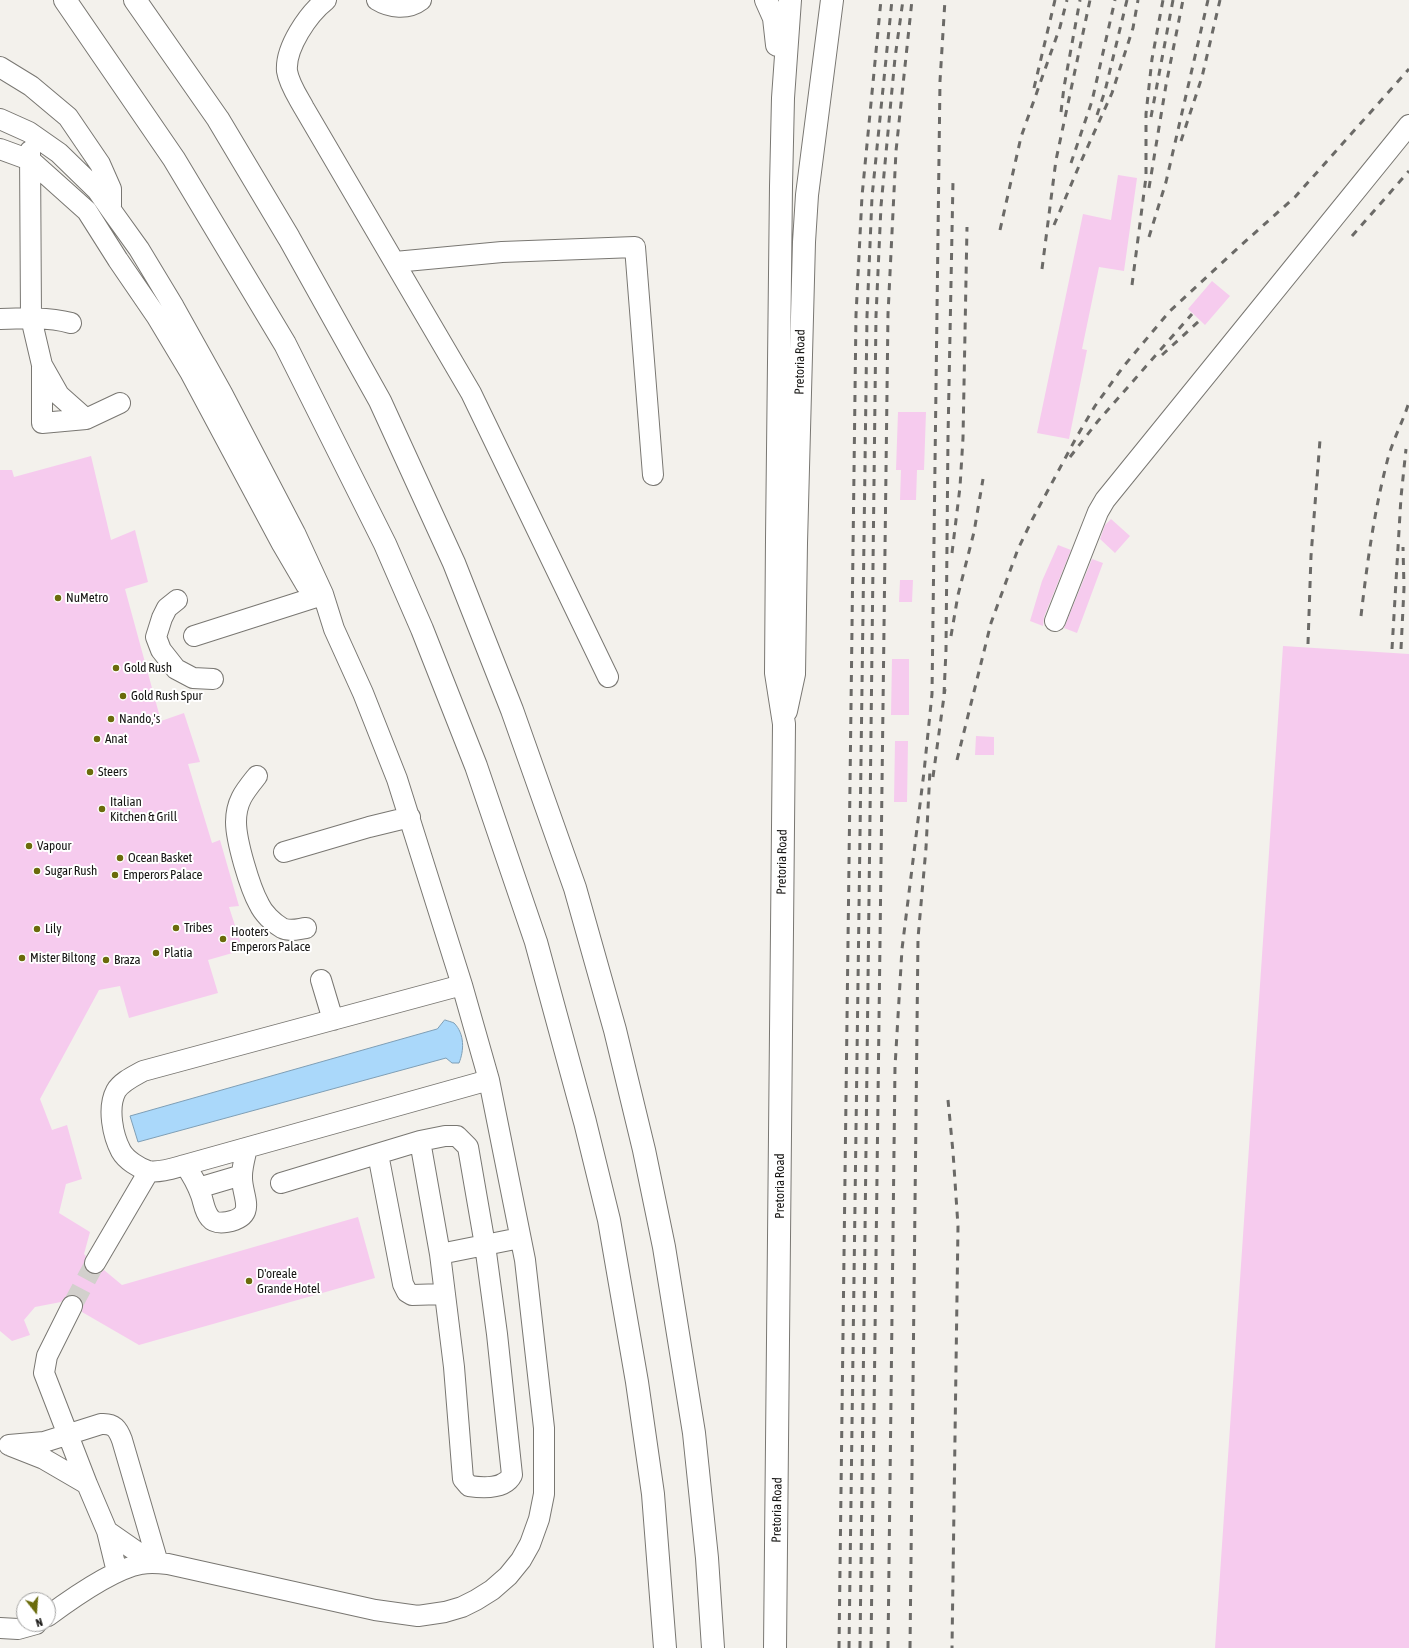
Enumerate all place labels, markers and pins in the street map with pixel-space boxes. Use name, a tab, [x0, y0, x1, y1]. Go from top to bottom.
place label: NuMetro	[66, 590, 108, 606]
marker: NuMetro	[53, 593, 63, 603]
place label: Gold Rush	[124, 660, 172, 676]
marker: Gold Rush	[111, 663, 121, 673]
place label: Gold Rush Spur	[131, 688, 202, 704]
marker: Gold Rush Spur	[118, 691, 128, 701]
place label: Nando,'s	[119, 711, 160, 727]
marker: Nando,'s	[106, 714, 116, 724]
place label: Anat	[105, 731, 127, 747]
marker: Anat	[92, 734, 102, 744]
place label: Steers	[98, 764, 127, 780]
marker: Steers	[85, 767, 95, 777]
place label: Italian Kitchen & Grill	[110, 794, 177, 825]
marker: Italian Kitchen & Grill	[97, 804, 107, 814]
place label: Vapour	[37, 838, 71, 854]
marker: Vapour	[24, 841, 34, 851]
place label: Ocean Basket	[128, 850, 192, 866]
marker: Ocean Basket	[115, 853, 125, 863]
place label: Sugar Rush	[45, 863, 97, 879]
marker: Sugar Rush	[32, 866, 42, 876]
place label: Emperors Palace	[123, 867, 202, 883]
marker: Emperors Palace	[110, 870, 120, 880]
place label: Tribes	[184, 920, 212, 936]
place label: Lily	[45, 921, 62, 937]
marker: Tribes	[171, 923, 181, 933]
marker: Lily	[32, 924, 42, 934]
place label: Hooters Emperors Palace	[231, 924, 310, 955]
marker: Hooters Emperors Palace	[218, 934, 228, 944]
place label: Platia	[164, 945, 193, 961]
marker: Platia	[151, 948, 161, 958]
place label: Mister Biltong	[30, 950, 96, 966]
place label: Braza	[114, 952, 141, 968]
marker: Mister Biltong	[17, 953, 27, 963]
marker: Braza	[101, 955, 111, 965]
place label: D'oreale Grande Hotel	[257, 1266, 320, 1297]
marker: D'oreale Grande Hotel	[244, 1276, 254, 1286]

